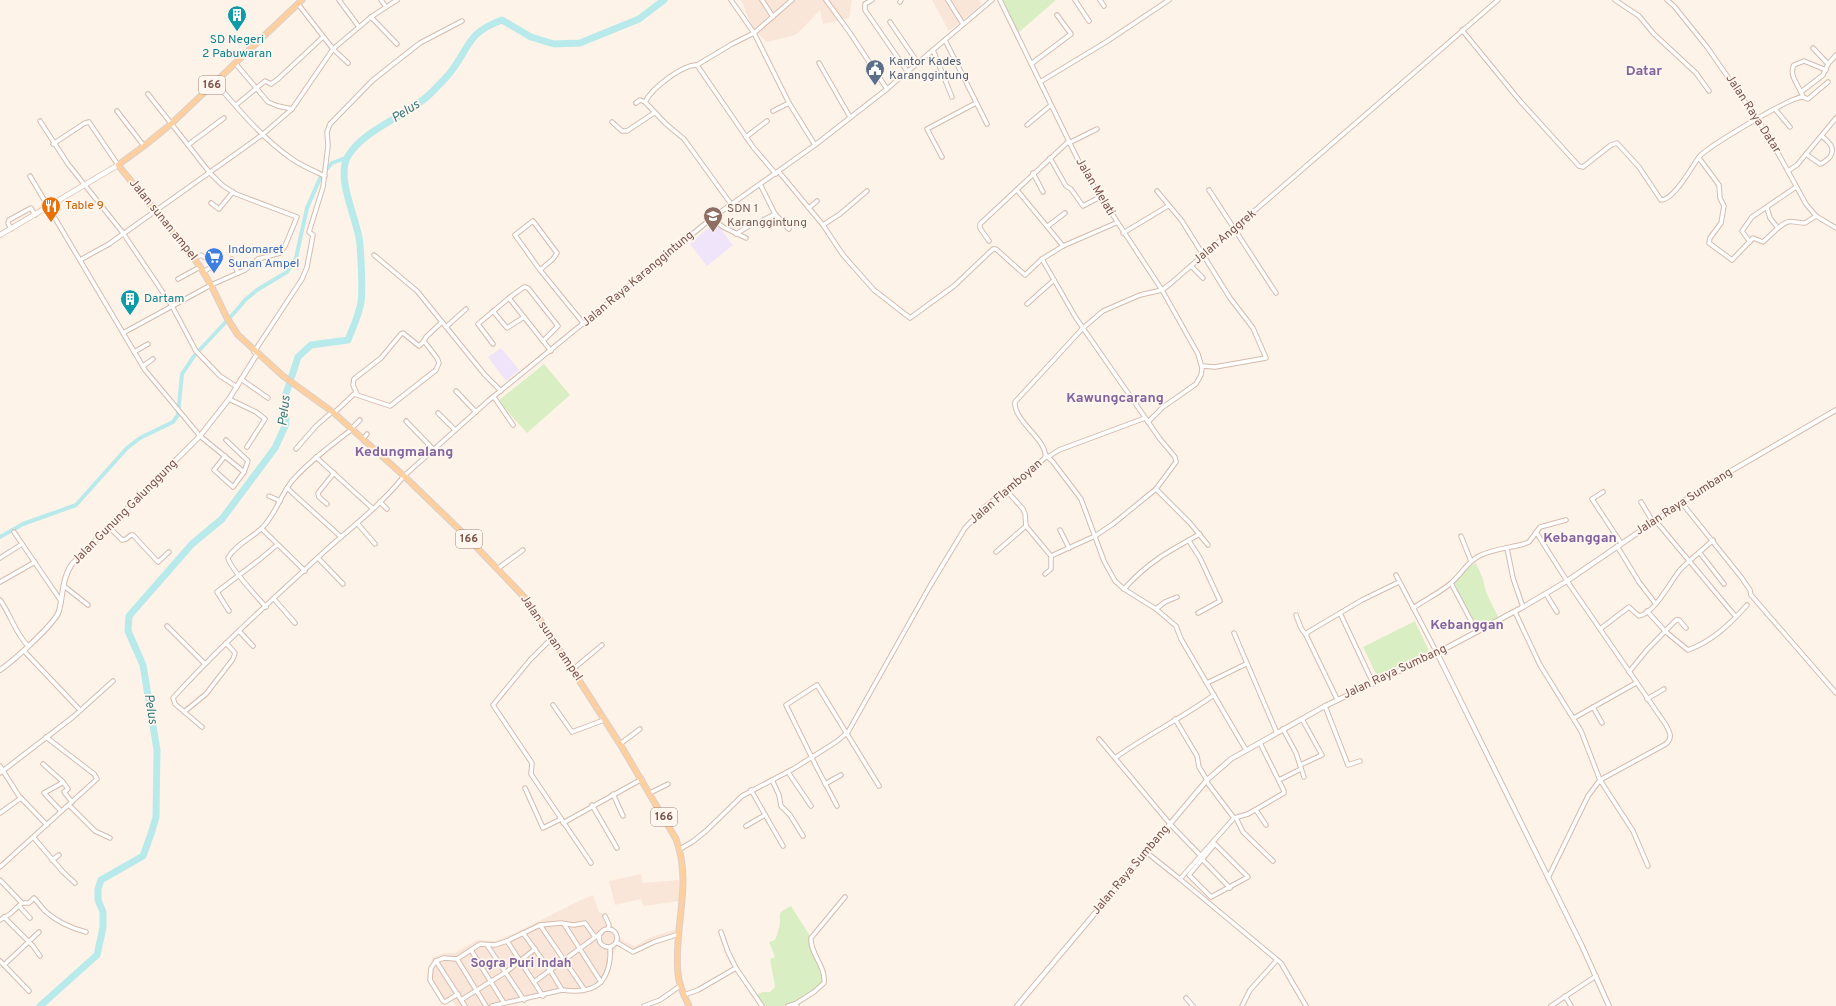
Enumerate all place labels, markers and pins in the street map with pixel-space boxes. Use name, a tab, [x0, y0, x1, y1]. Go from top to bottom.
building icon: SD Negeri 2 Pabuwaran	[226, 4, 248, 32]
place label: SD Negeri 2 Pabuwaran	[202, 32, 272, 62]
place label: Kantor Kades Karanggintung	[889, 54, 969, 84]
public building icon: Kantor Kades Karanggintung	[864, 58, 886, 86]
restaurant icon: Table 9	[40, 195, 62, 223]
place label: Table 9	[65, 198, 104, 214]
place label: SDN 1 Karanggintung	[727, 201, 807, 231]
school or university icon: SDN 1 Karanggintung	[702, 205, 724, 233]
place label: Indomaret Sunan Ampel	[228, 242, 299, 272]
supermarket icon: Indomaret Sunan Ampel	[203, 246, 225, 274]
building icon: Dartam	[119, 288, 141, 316]
place label: Dartam	[144, 291, 184, 307]

